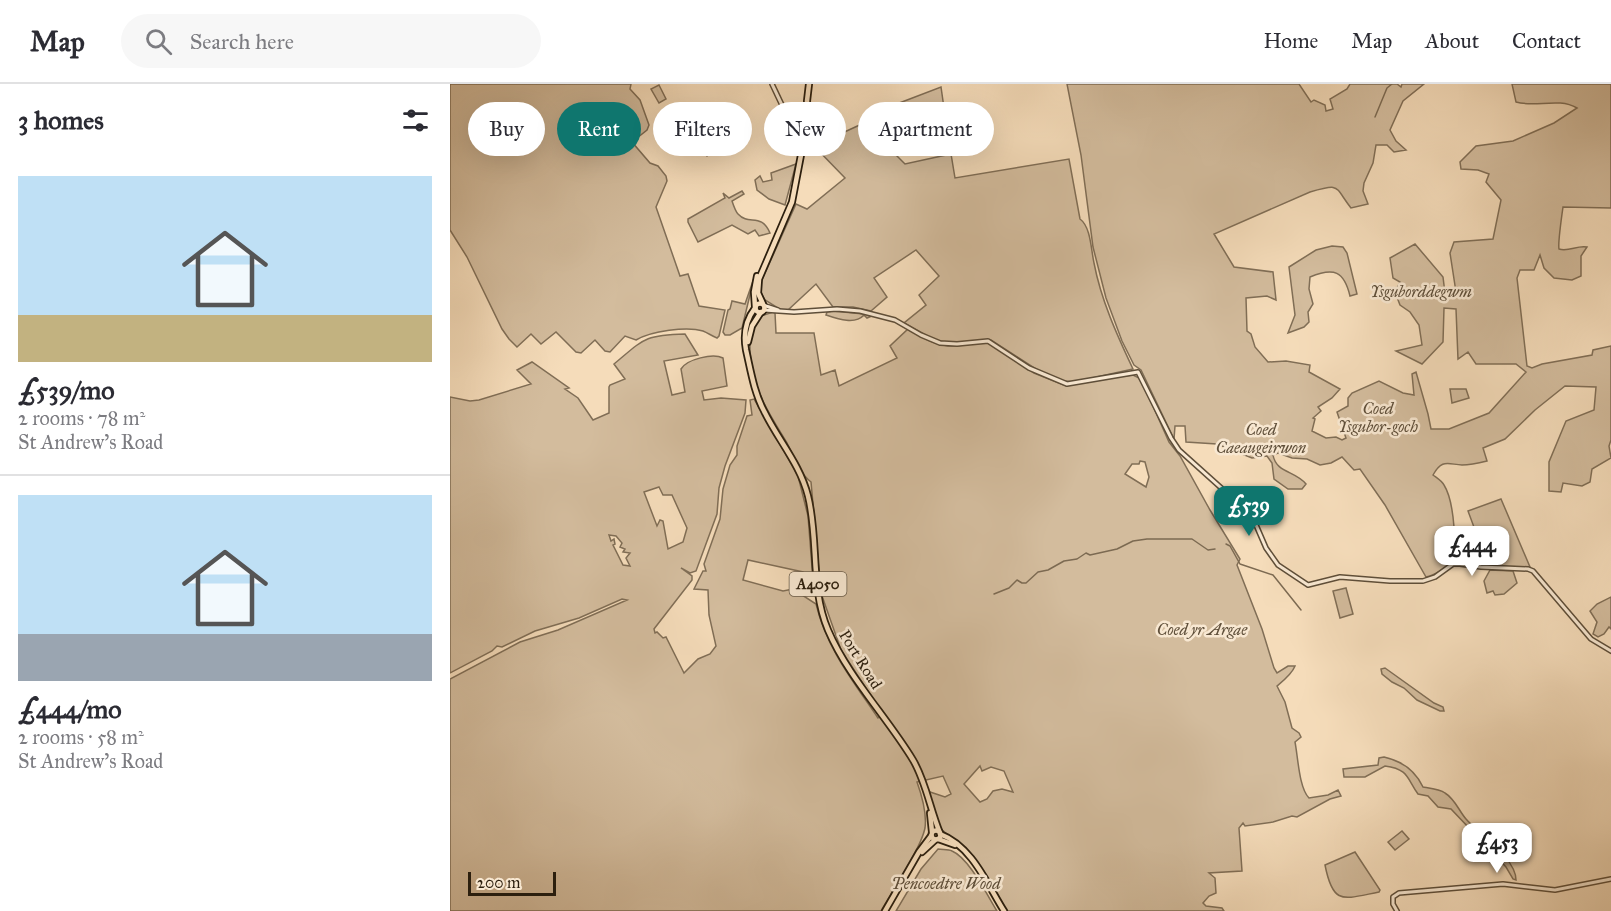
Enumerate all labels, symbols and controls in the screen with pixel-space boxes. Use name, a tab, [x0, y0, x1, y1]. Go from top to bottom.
search box	[121, 14, 541, 68]
text: Map	[30, 24, 85, 59]
icon: search	[142, 25, 175, 58]
text: Search here	[190, 28, 294, 55]
text: Home	[1263, 28, 1318, 54]
text: Map	[1351, 28, 1392, 54]
text: About	[1425, 28, 1479, 54]
text: Contact	[1512, 28, 1581, 54]
chip: Buy	[468, 102, 545, 156]
chip: Rent	[557, 102, 641, 156]
chip: Filters	[653, 102, 752, 156]
chip: New	[764, 102, 846, 156]
chip: Apartment	[858, 102, 994, 156]
text: 3 homes	[18, 104, 104, 136]
icon: filters	[399, 104, 432, 137]
icon: home	[171, 215, 279, 323]
park label: Ysguborddegwm	[1370, 282, 1472, 301]
text: £539/mo	[18, 374, 115, 406]
park label: Coed Ysgubor-goch	[1338, 399, 1418, 436]
text: 2 rooms · 78 m²	[18, 406, 145, 430]
park label: Coed Caeaugeirwon	[1216, 420, 1307, 457]
text: St Andrew's Road	[18, 430, 163, 454]
pin: £539	[1213, 486, 1285, 537]
text: £539	[1228, 493, 1270, 517]
pin: £444	[1436, 526, 1508, 577]
text: £444	[1448, 533, 1496, 557]
icon: home	[171, 534, 279, 642]
road number: A4050	[790, 572, 847, 596]
park label: Coed yr Argae	[1157, 620, 1248, 639]
street label: Port Road	[835, 626, 886, 692]
text: £444/mo	[18, 693, 122, 725]
text: 2 rooms · 58 m²	[18, 725, 144, 749]
text: St Andrew's Road	[18, 749, 163, 773]
pin: £453	[1461, 823, 1533, 874]
text: £453	[1476, 830, 1518, 854]
scale bar	[468, 869, 556, 896]
text: 200 m	[477, 873, 520, 892]
park label: Pencoedtre Wood	[891, 874, 1002, 893]

